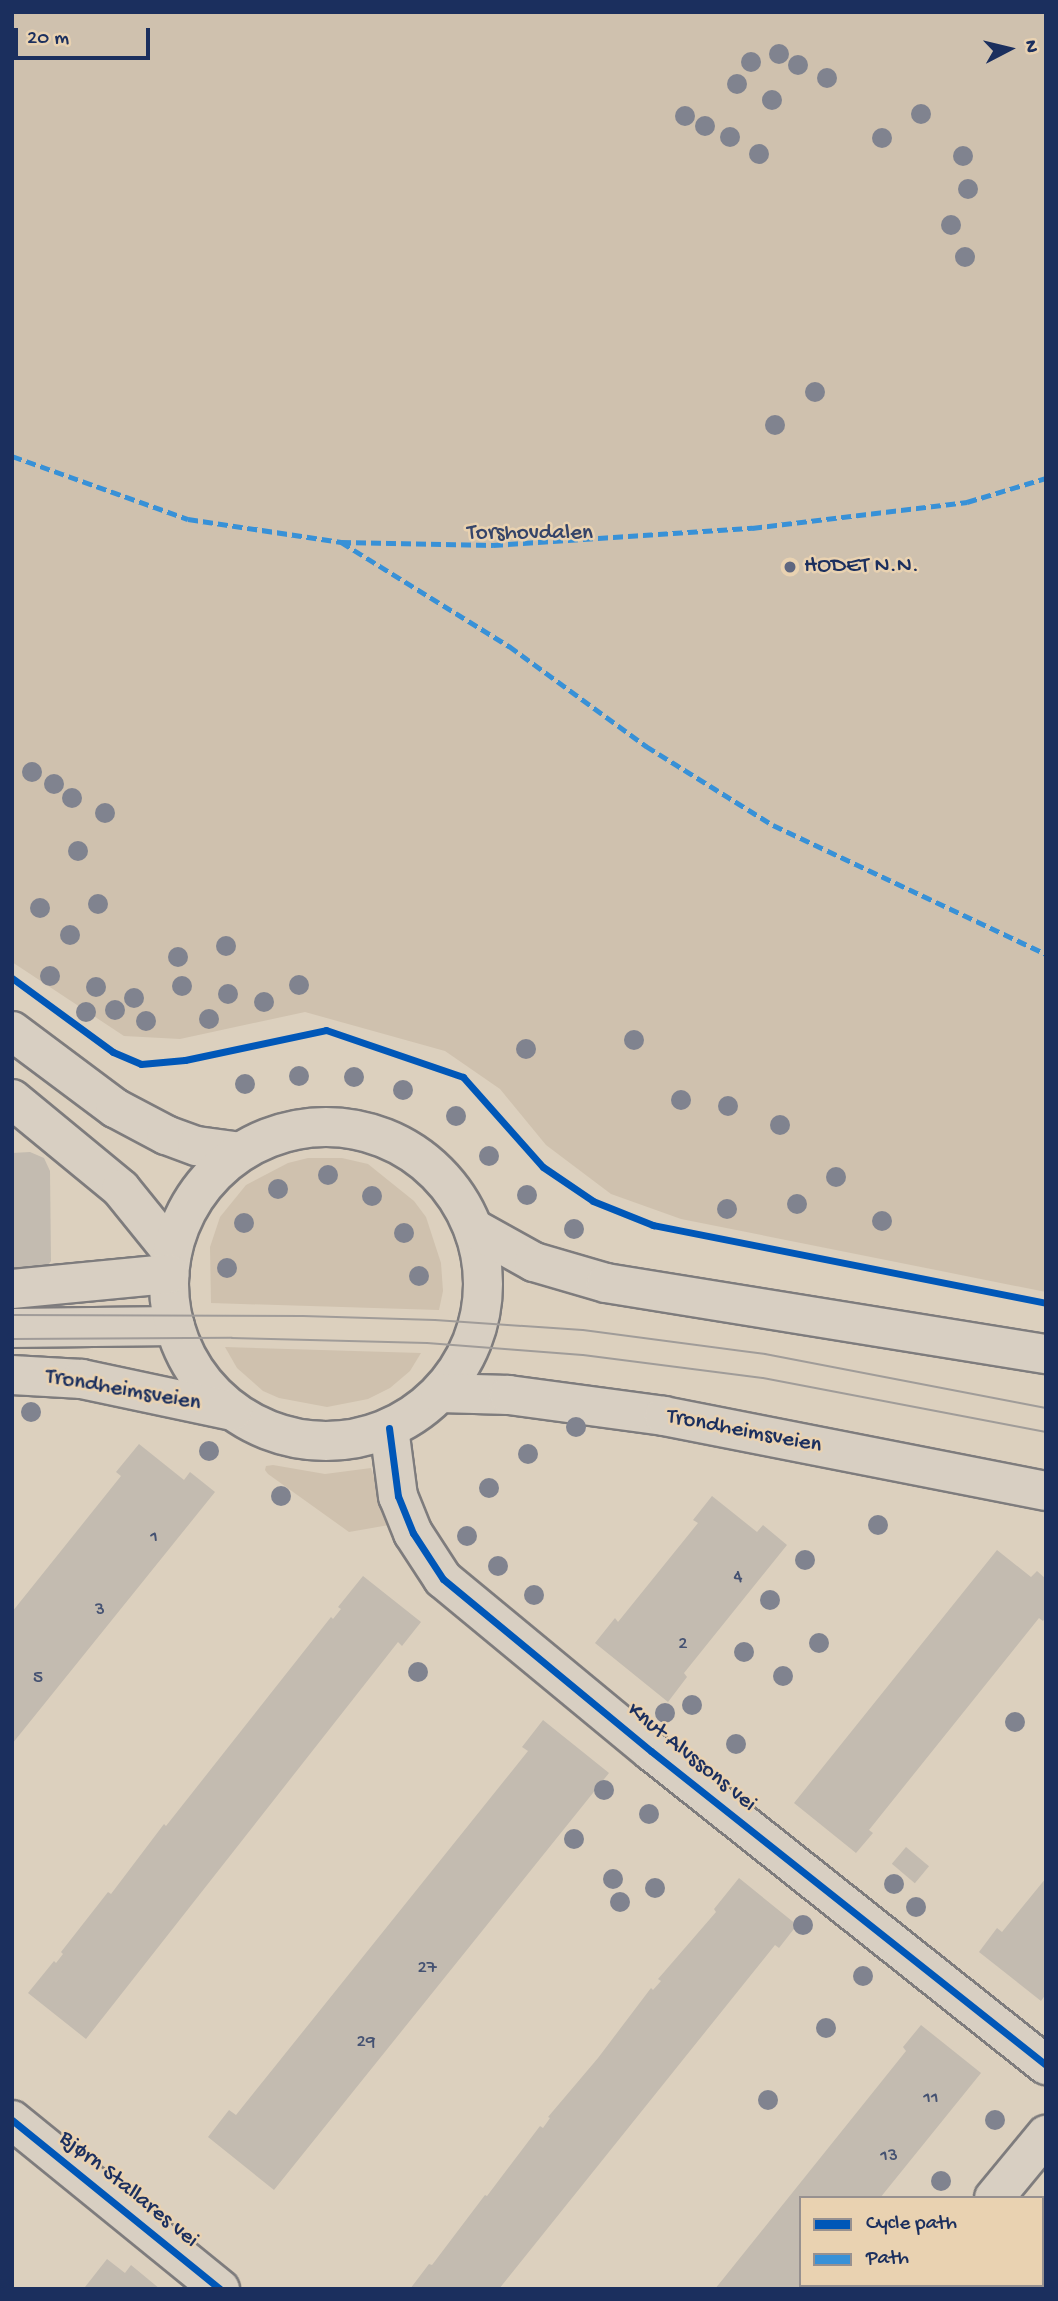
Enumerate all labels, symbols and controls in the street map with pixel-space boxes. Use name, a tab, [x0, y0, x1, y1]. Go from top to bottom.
scale bar	[18, 14, 154, 58]
north arrow	[974, 14, 1044, 84]
text: 20 m	[27, 27, 69, 52]
text: N	[1018, 39, 1043, 54]
park label: Torshovdalen	[467, 520, 593, 548]
place label: HODET N.N.	[804, 553, 919, 581]
marker: HODET N.N.	[782, 559, 798, 575]
street label: Trondheimsveien	[43, 1364, 203, 1418]
street label: Trondheimsveien	[664, 1403, 824, 1461]
house number: 1	[150, 1527, 158, 1549]
house number: 4	[734, 1567, 742, 1589]
house number: 3	[95, 1600, 105, 1622]
house number: 2	[678, 1634, 688, 1656]
house number: 5	[33, 1668, 43, 1690]
street label: Knut Alvssons vei	[621, 1697, 761, 1819]
house number: 27	[417, 1958, 437, 1980]
house number: 29	[357, 2032, 375, 2054]
house number: 11	[923, 2088, 939, 2110]
street label: Bjørn Stallares vei	[53, 2125, 203, 2255]
house number: 13	[880, 2146, 898, 2168]
legend	[799, 2196, 1044, 2287]
text: Cycle path	[866, 2212, 957, 2237]
text: Path	[866, 2247, 909, 2272]

